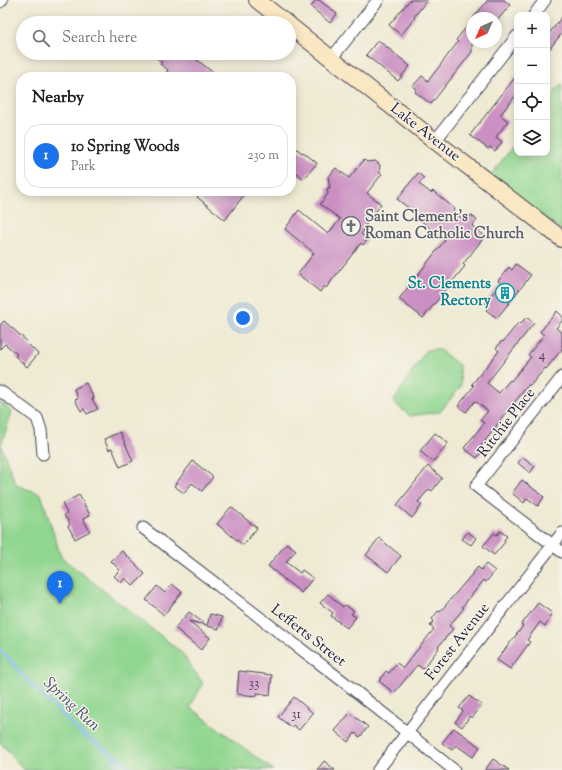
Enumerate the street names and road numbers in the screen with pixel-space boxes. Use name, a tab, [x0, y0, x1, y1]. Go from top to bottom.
street label: Lake Avenue	[385, 99, 465, 167]
street label: Ritchie Place	[473, 384, 541, 462]
street label: Forest Avenue	[421, 599, 495, 685]
street label: Lefferts Street	[266, 600, 350, 672]

